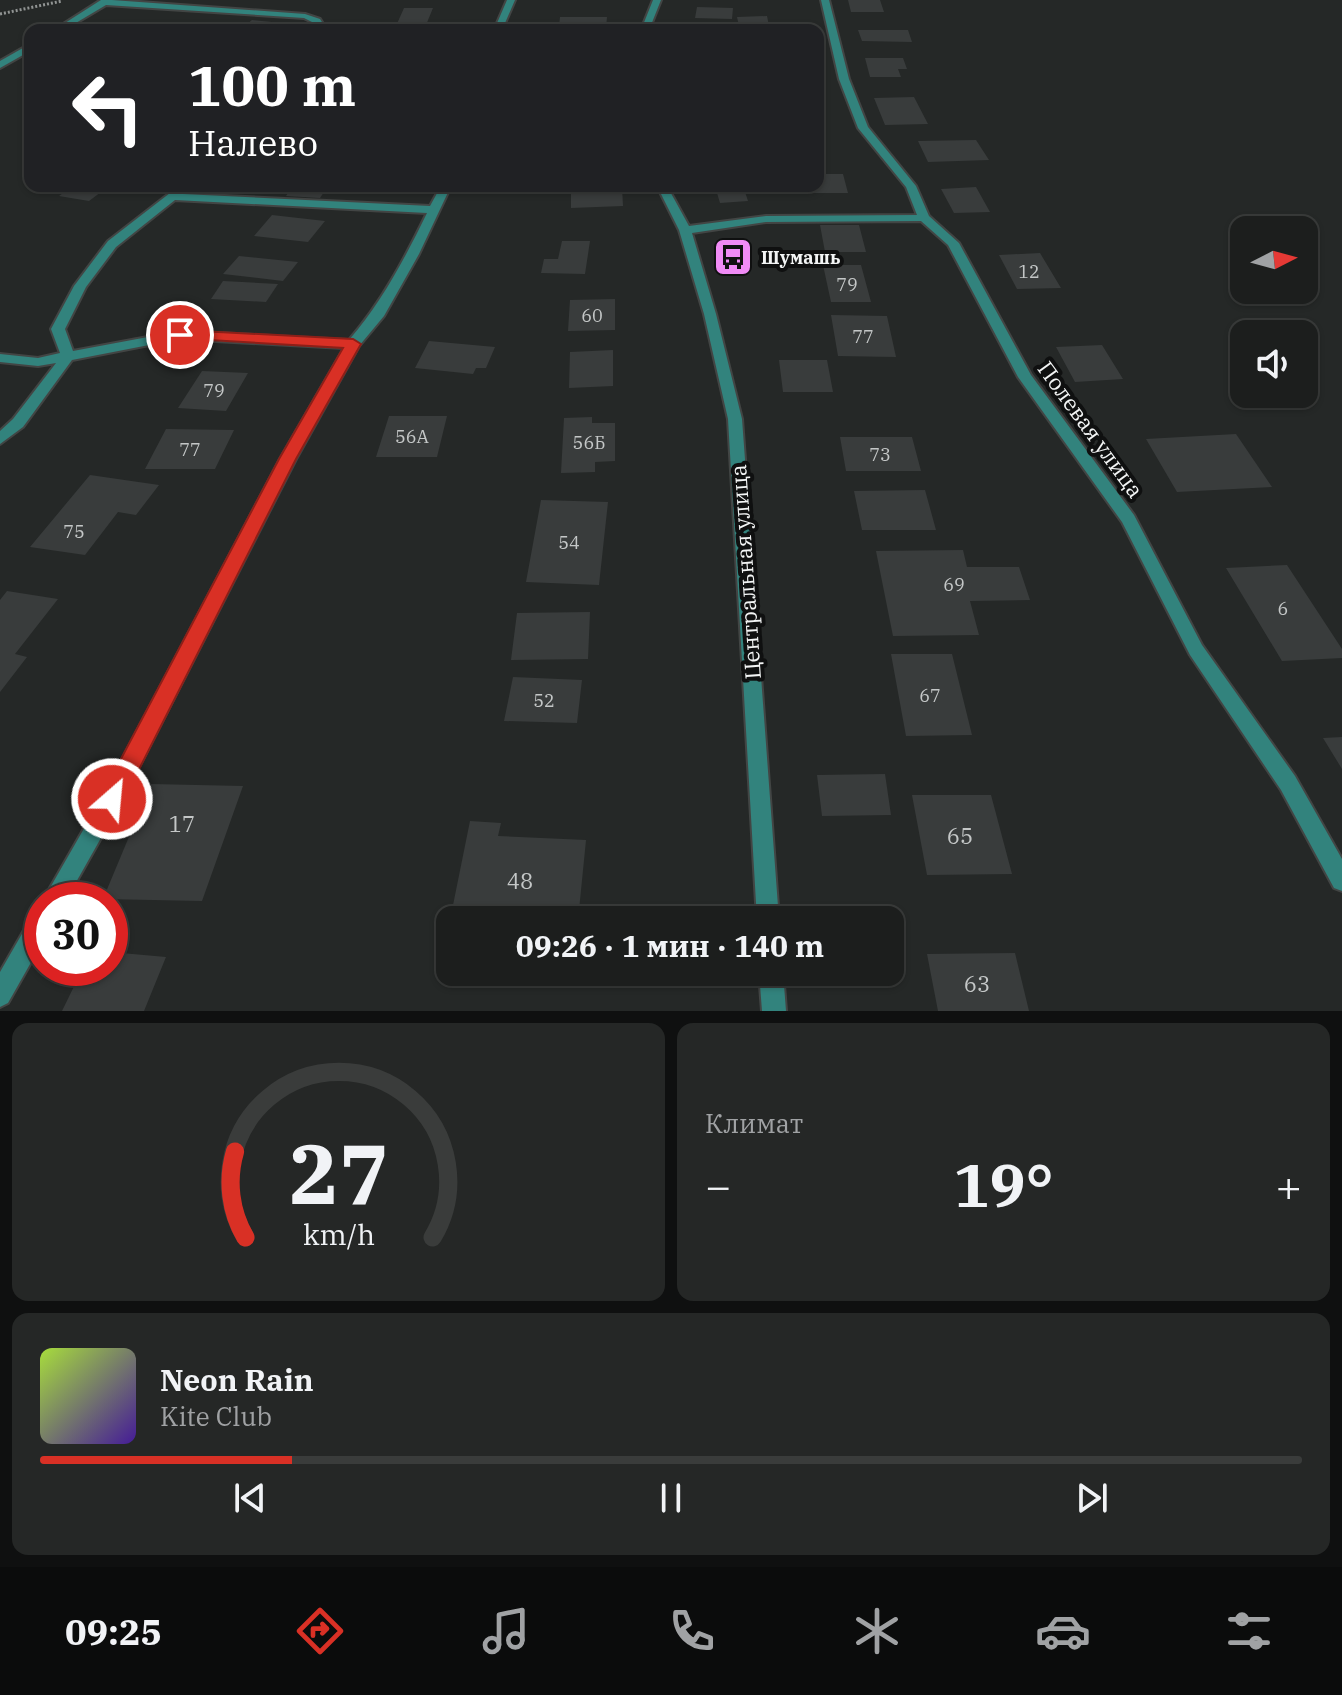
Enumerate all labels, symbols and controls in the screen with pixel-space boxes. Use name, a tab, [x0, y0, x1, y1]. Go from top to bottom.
text: 100 m	[188, 49, 356, 121]
icon: left	[56, 56, 160, 160]
text: Налево	[188, 119, 318, 166]
north arrow	[1230, 216, 1318, 304]
map controls	[1230, 216, 1318, 408]
bus stop icon: Шумашь	[712, 236, 754, 278]
place label: Шумашь	[761, 246, 840, 269]
house number: 12	[1018, 260, 1040, 283]
house number: 79	[836, 273, 858, 296]
pin	[146, 301, 214, 369]
house number: 60	[581, 304, 603, 327]
icon: arrive	[158, 313, 202, 357]
button: sound	[1230, 320, 1318, 408]
house number: 77	[852, 325, 874, 348]
street label: Полевая улица	[1032, 355, 1150, 503]
house number: 79	[203, 379, 225, 402]
house number: 56А	[395, 425, 430, 448]
house number: 56Б	[573, 431, 605, 454]
house number: 77	[179, 438, 201, 461]
house number: 73	[869, 443, 891, 466]
street label: Центральная улица	[723, 464, 767, 680]
house number: 75	[63, 520, 85, 543]
house number: 54	[558, 531, 580, 554]
house number: 69	[943, 573, 965, 596]
house number: 6	[1278, 597, 1288, 620]
house number: 67	[919, 684, 941, 707]
house number: 52	[533, 689, 555, 712]
position arrow	[70, 757, 154, 841]
house number: 17	[169, 809, 195, 838]
house number: 65	[947, 821, 973, 850]
house number: 48	[507, 866, 533, 895]
speed limit sign: 30	[24, 882, 128, 986]
text: 09:26 · 1 мин · 140 m	[516, 926, 824, 965]
house number: 63	[964, 969, 990, 998]
text: Климат	[705, 1106, 803, 1140]
text: 27	[289, 1119, 388, 1227]
text: 19°	[953, 1145, 1054, 1224]
text: −	[705, 1157, 731, 1214]
text: +	[1276, 1157, 1302, 1214]
text: km/h	[302, 1216, 375, 1253]
text: Neon Rain	[160, 1360, 314, 1399]
text: Kite Club	[160, 1399, 272, 1433]
icon: previous	[228, 1476, 272, 1520]
icon: pause	[649, 1476, 693, 1520]
icon: next	[1070, 1476, 1114, 1520]
icon: directions	[292, 1603, 348, 1659]
icon: music	[478, 1603, 534, 1659]
icon: phone	[664, 1603, 720, 1659]
icon: climate	[849, 1603, 905, 1659]
icon: car	[1035, 1603, 1091, 1659]
icon: filters	[1221, 1603, 1277, 1659]
text: 09:25	[65, 1608, 162, 1655]

